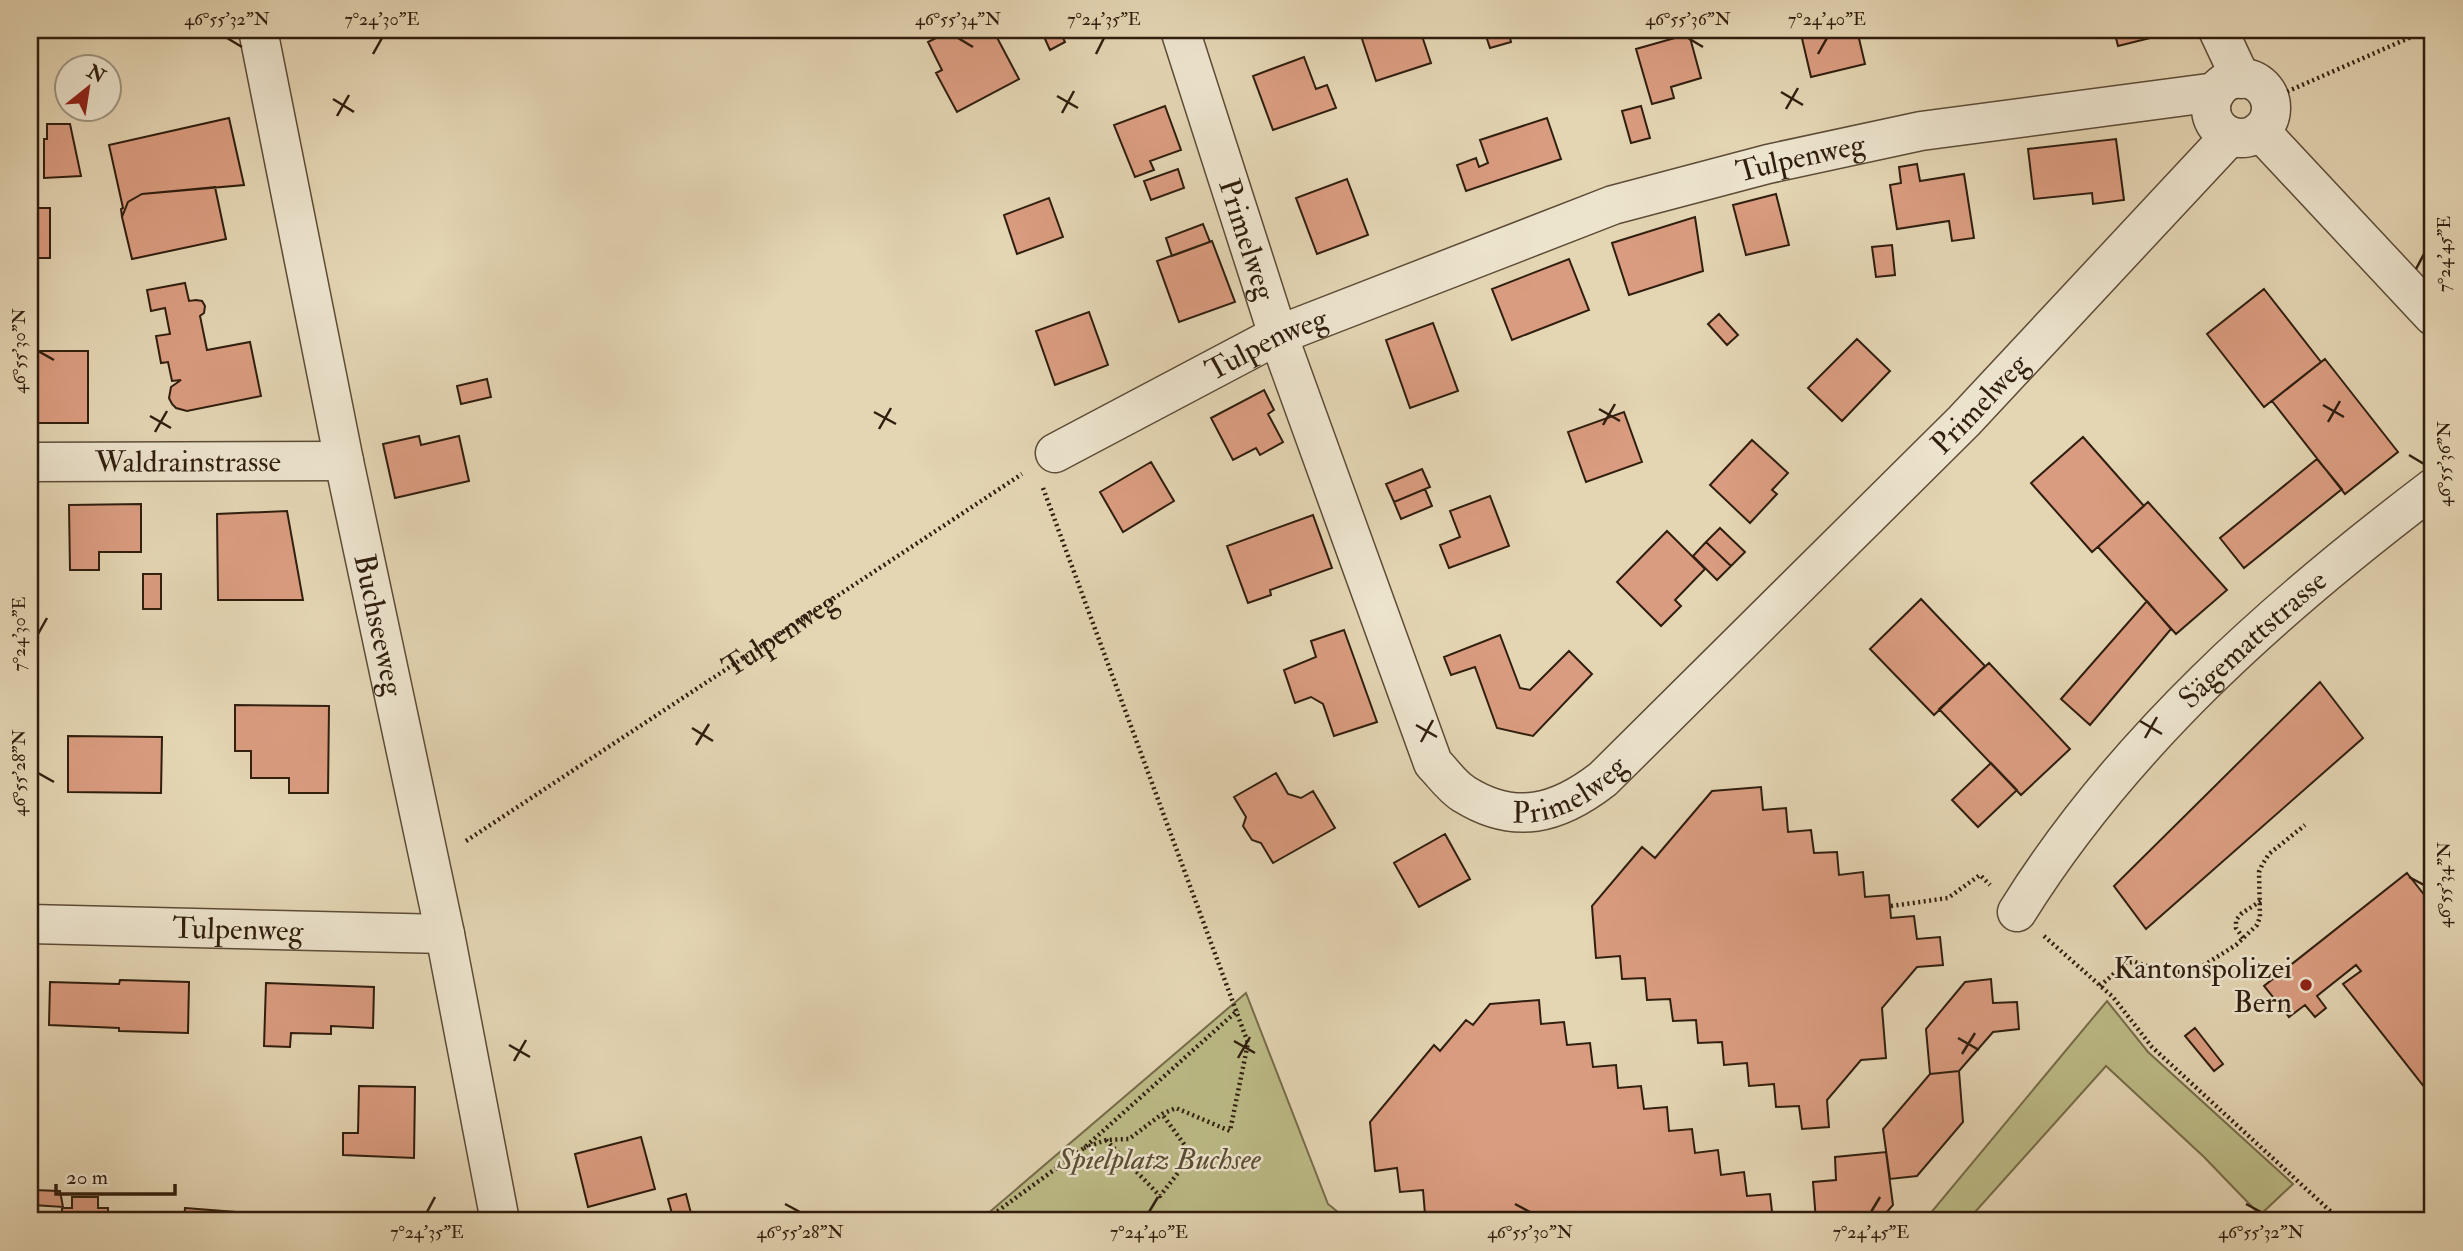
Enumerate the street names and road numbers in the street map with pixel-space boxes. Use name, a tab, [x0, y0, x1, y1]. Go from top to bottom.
street label: Tulpenweg	[1732, 125, 1869, 190]
street label: Primelweg	[1211, 174, 1284, 306]
street label: Tulpenweg	[1199, 299, 1334, 389]
street label: Primelweg	[1923, 345, 2037, 462]
street label: Waldrainstrasse	[94, 443, 281, 480]
street label: Buchseeweg	[346, 551, 412, 700]
street label: Sägemattstrasse	[2171, 562, 2334, 716]
street label: Tulpenweg	[715, 582, 846, 685]
street label: Primelweg	[1512, 747, 1635, 831]
street label: Tulpenweg	[172, 909, 305, 949]

